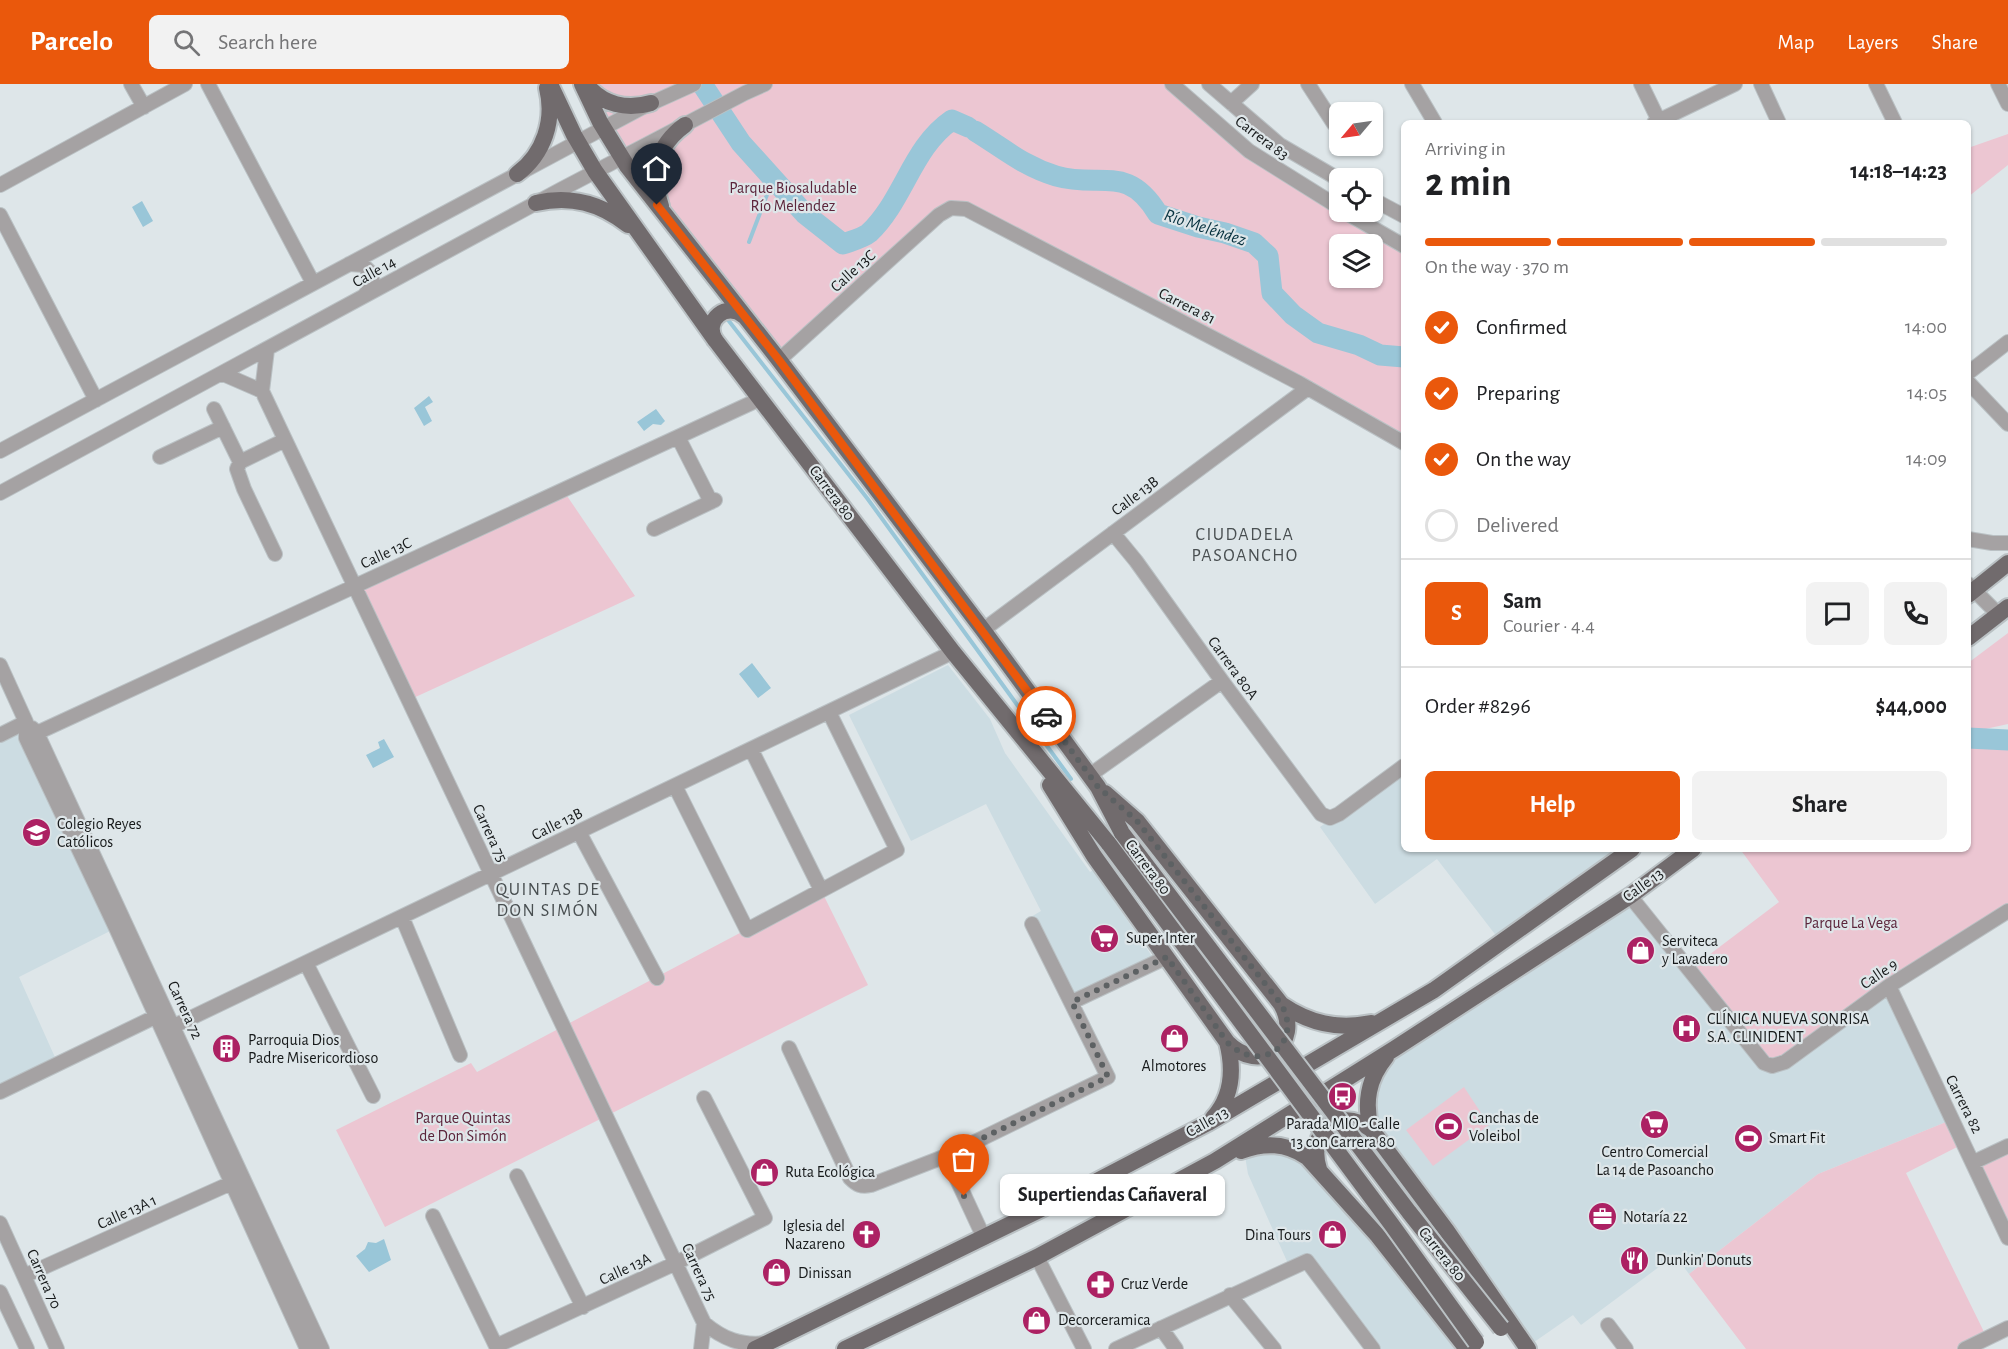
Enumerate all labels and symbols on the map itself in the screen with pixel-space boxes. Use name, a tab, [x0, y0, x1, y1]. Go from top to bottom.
north arrow	[1329, 102, 1383, 156]
street label: Carrera 83	[1232, 113, 1292, 163]
pin	[631, 143, 682, 205]
park label: Parque Biosaludable Río Melendez	[729, 180, 857, 214]
water label: Río Meléndez	[1162, 206, 1248, 250]
street label: Calle 13C	[828, 247, 878, 295]
street label: Calle 14	[350, 254, 399, 290]
street label: Carrera 81	[1156, 285, 1218, 327]
street label: Carrera 80	[806, 462, 858, 524]
street label: Calle 13B	[1108, 473, 1162, 519]
district label: CIUDADELA PASOANCHO	[1191, 526, 1299, 565]
street label: Calle 13C	[358, 534, 414, 572]
street label: Carrera 80A	[1205, 634, 1261, 702]
courier	[1016, 686, 1076, 746]
street label: Carrera 75	[470, 802, 510, 864]
street label: Calle 13B	[529, 805, 585, 843]
place label: Colegio Reyes Católicos	[57, 816, 142, 850]
school or university icon: Colegio Reyes Católicos	[20, 817, 52, 849]
street label: Carrera 80	[1122, 836, 1174, 898]
street label: Calle 13	[1620, 865, 1666, 905]
district label: QUINTAS DE DON SIMÓN	[496, 881, 600, 920]
park label: Parque La Vega	[1804, 915, 1898, 931]
supermarket icon: Super Inter	[1089, 922, 1121, 954]
place label: Super Inter	[1126, 930, 1196, 946]
place label: Serviteca y Lavadero	[1661, 933, 1728, 968]
shop icon: Serviteca y Lavadero	[1625, 934, 1657, 966]
street label: Calle 9	[1857, 956, 1901, 992]
street label: Carrera 72	[165, 978, 205, 1042]
place label: CLÍNICA NUEVA SONRISA S.A. CLINIDENT	[1707, 1009, 1869, 1045]
hospital icon: CLÍNICA NUEVA SONRISA S.A. CLINIDENT	[1670, 1012, 1702, 1044]
shop icon: Almotores	[1158, 1022, 1190, 1054]
place label: Parroquia Dios Padre Misericordioso	[248, 1032, 379, 1066]
building icon: Parroquia Dios Padre Misericordioso	[211, 1033, 243, 1065]
place label: Almotores	[1142, 1058, 1207, 1074]
street label: Carrera 82	[1943, 1072, 1985, 1136]
bus stop icon: Parada MIO - Calle 13 con Carrera 80	[1327, 1080, 1359, 1112]
street label: Calle 13	[1183, 1104, 1231, 1140]
supermarket icon: Centro Comercial La 14 de Pasoancho	[1639, 1108, 1671, 1140]
park label: Parque Quintas de Don Simón	[415, 1110, 511, 1144]
place label: Canchas de Voleibol	[1469, 1110, 1539, 1144]
sports icon: Canchas de Voleibol	[1432, 1111, 1464, 1143]
place label: Parada MIO - Calle 13 con Carrera 80	[1286, 1116, 1400, 1150]
sports icon: Smart Fit	[1732, 1122, 1764, 1154]
place label: Smart Fit	[1769, 1130, 1825, 1146]
pin	[938, 1134, 989, 1196]
place label: Centro Comercial La 14 de Pasoancho	[1596, 1144, 1714, 1178]
shop icon: Ruta Ecológica	[748, 1156, 780, 1188]
place label: Ruta Ecológica	[785, 1164, 875, 1180]
callout: Supertiendas Cañaveral	[1000, 1175, 1225, 1217]
street label: Calle 13A 1	[95, 1192, 159, 1232]
office icon: Notaría 22	[1586, 1201, 1618, 1233]
place label: Notaría 22	[1623, 1209, 1687, 1225]
place label: Iglesia del Nazareno	[783, 1218, 845, 1252]
church icon: Iglesia del Nazareno	[850, 1219, 882, 1251]
shop icon: Dina Tours	[1316, 1219, 1348, 1251]
street label: Carrera 80	[1416, 1224, 1468, 1284]
place label: Dina Tours	[1245, 1227, 1311, 1243]
street label: Carrera 75	[679, 1241, 719, 1303]
restaurant icon: Dunkin' Donuts	[1619, 1244, 1651, 1276]
street label: Carrera 70	[24, 1247, 64, 1311]
street label: Calle 13A	[597, 1250, 653, 1288]
place label: Dunkin' Donuts	[1656, 1252, 1752, 1268]
shop icon: Dinissan	[761, 1257, 793, 1289]
place label: Dinissan	[798, 1265, 852, 1281]
pharmacy icon: Cruz Verde	[1084, 1268, 1116, 1300]
place label: Cruz Verde	[1121, 1276, 1188, 1292]
shop icon: Decorceramica	[1021, 1304, 1053, 1336]
place label: Decorceramica	[1058, 1312, 1151, 1328]

